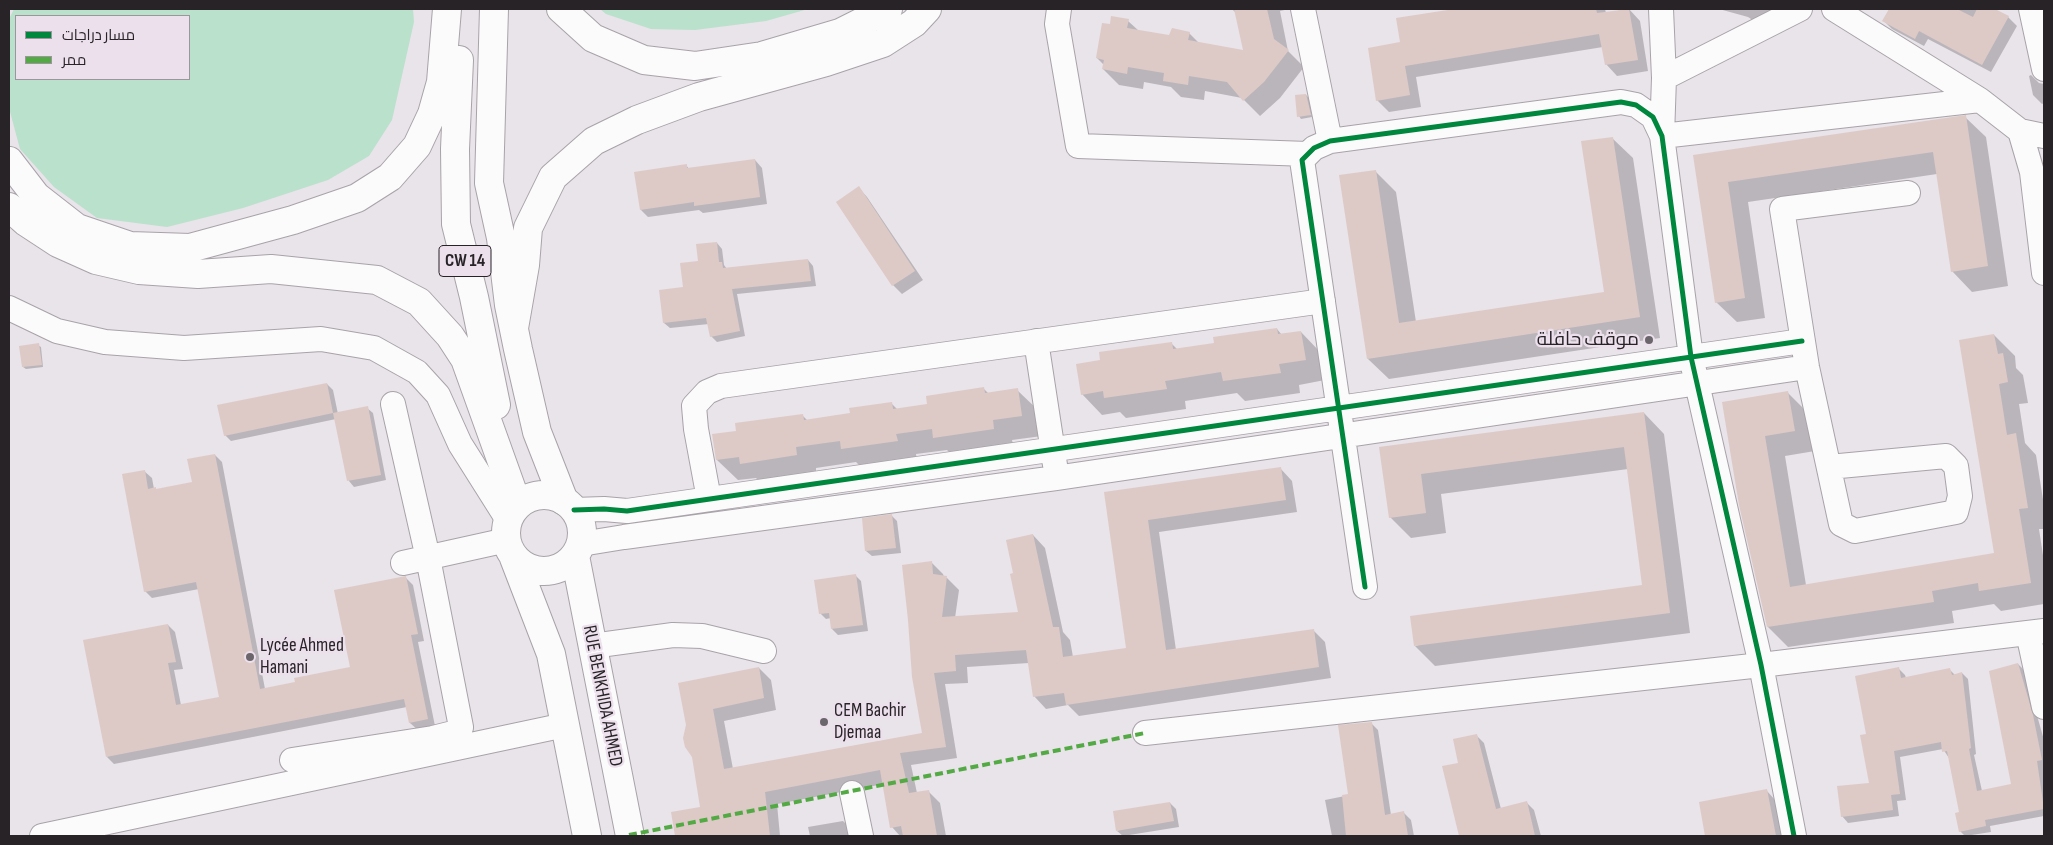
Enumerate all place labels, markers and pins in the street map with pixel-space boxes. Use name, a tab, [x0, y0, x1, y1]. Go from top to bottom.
place label: موقف حافلة	[1537, 329, 1639, 351]
marker: موقف حافلة	[1643, 334, 1655, 346]
place label: Lycée Ahmed Hamani	[260, 635, 344, 679]
marker: Lycée Ahmed Hamani	[244, 651, 256, 663]
place label: CEM Bachir Djemaa	[834, 700, 906, 744]
marker: CEM Bachir Djemaa	[818, 716, 830, 728]

